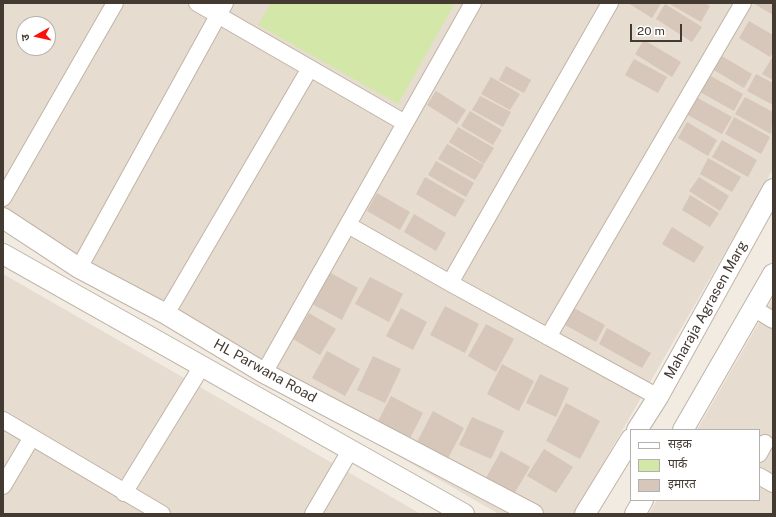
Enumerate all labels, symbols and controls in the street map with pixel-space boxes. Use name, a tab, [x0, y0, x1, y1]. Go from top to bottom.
north arrow	[16, 16, 56, 56]
scale bar	[632, 16, 684, 42]
text: 20 m	[637, 24, 665, 38]
text: उ	[19, 34, 31, 42]
street label: Maharaja Agrasen Marg	[661, 238, 751, 382]
street label: HL Parwana Road	[211, 336, 319, 406]
legend	[630, 429, 760, 501]
text: सड़क	[668, 437, 692, 451]
text: पार्क	[668, 457, 687, 471]
text: इमारत	[668, 477, 696, 491]

